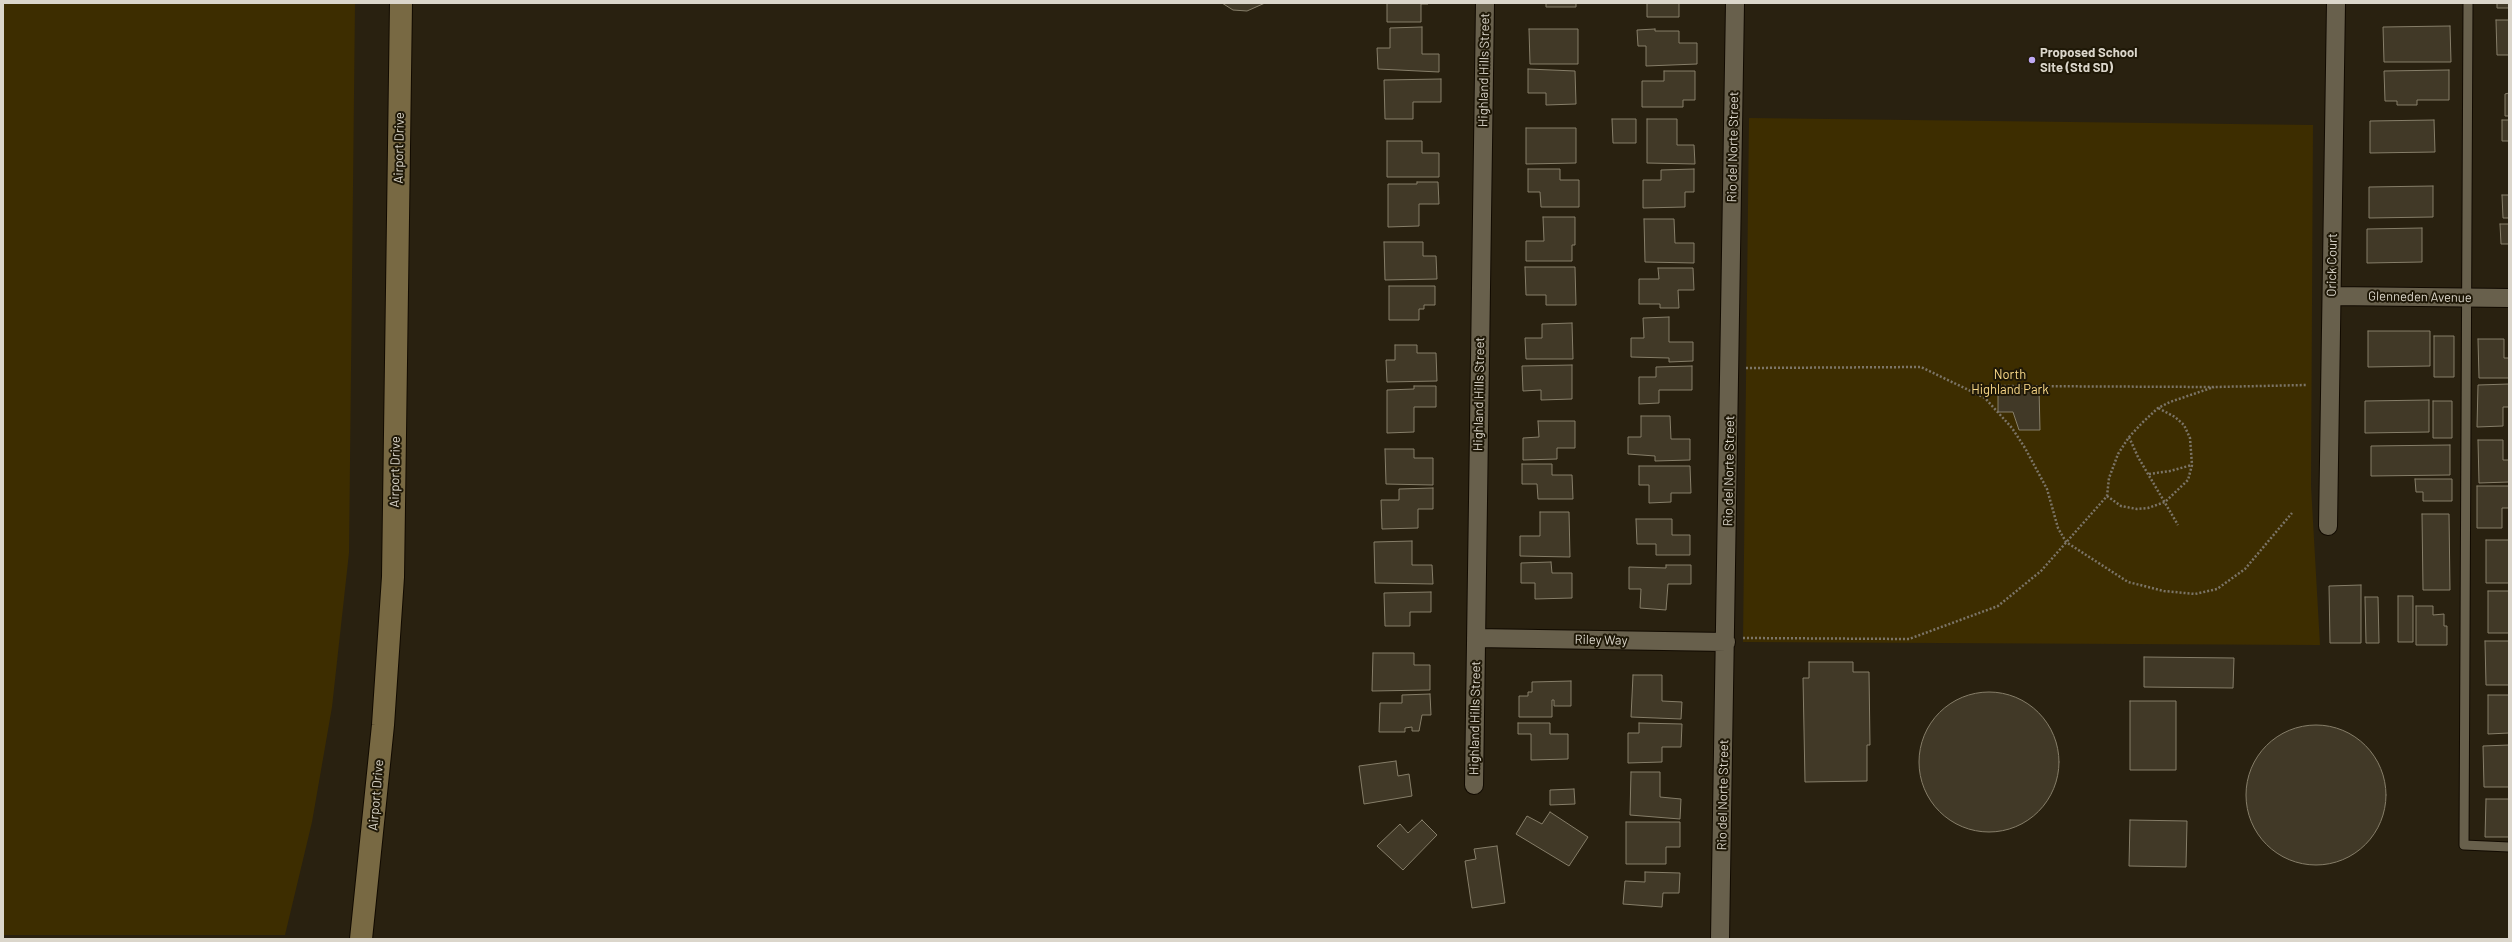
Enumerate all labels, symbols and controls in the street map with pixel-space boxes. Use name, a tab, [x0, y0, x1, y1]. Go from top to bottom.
street label: Highland Hills Street	[1475, 13, 1493, 127]
place label: Proposed School Site (Std SD)	[2040, 45, 2137, 76]
marker: Proposed School Site (Std SD)	[2027, 55, 2037, 65]
street label: Rio del Norte Street	[1724, 91, 1742, 203]
street label: Airport Drive	[391, 112, 407, 184]
street label: Orick Court	[2324, 233, 2340, 297]
street label: Glenneden Avenue	[2368, 288, 2472, 306]
street label: Highland Hills Street	[1470, 337, 1488, 451]
park label: North Highland Park	[1971, 367, 2049, 398]
street label: Rio del Norte Street	[1720, 415, 1738, 527]
street label: Airport Drive	[387, 436, 403, 508]
street label: Riley Way	[1574, 632, 1628, 648]
street label: Highland Hills Street	[1466, 661, 1484, 775]
street label: Rio del Norte Street	[1714, 739, 1732, 851]
street label: Airport Drive	[365, 759, 387, 831]

